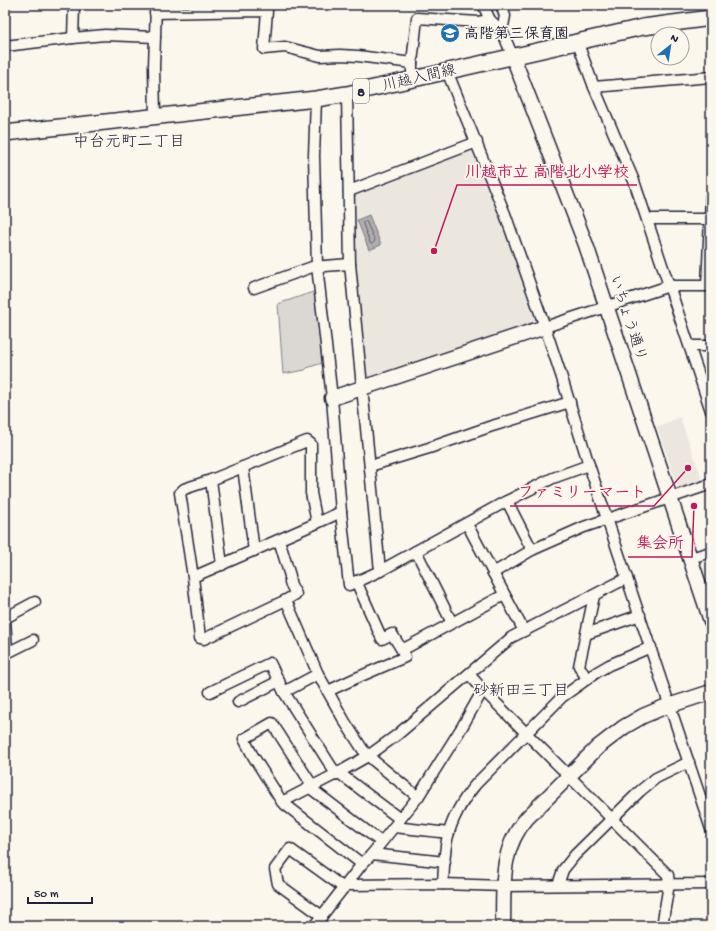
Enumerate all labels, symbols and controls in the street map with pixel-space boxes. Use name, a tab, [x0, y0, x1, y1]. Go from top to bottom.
school or university icon: 高階第三保育園	[439, 22, 461, 44]
place label: 高階第三保育園	[464, 25, 569, 44]
north arrow	[650, 26, 690, 66]
text: N	[668, 32, 680, 46]
street label: 川越入間線	[381, 61, 458, 96]
road number: 8	[353, 79, 369, 103]
district label: 中台元町二丁目	[73, 132, 185, 153]
callout: 川越市立 高階北小学校	[457, 157, 637, 185]
text: 川越市立 高階北小学校	[465, 163, 629, 184]
street label: いちょう通り	[605, 273, 650, 364]
callout: ファミリーマート	[510, 478, 654, 506]
text: ファミリーマート	[518, 485, 646, 504]
callout: 集会所	[628, 529, 692, 557]
text: 集会所	[636, 534, 684, 555]
district label: 砂新田三丁目	[473, 682, 569, 702]
scale bar	[28, 879, 92, 905]
text: 50 m	[34, 888, 59, 902]

